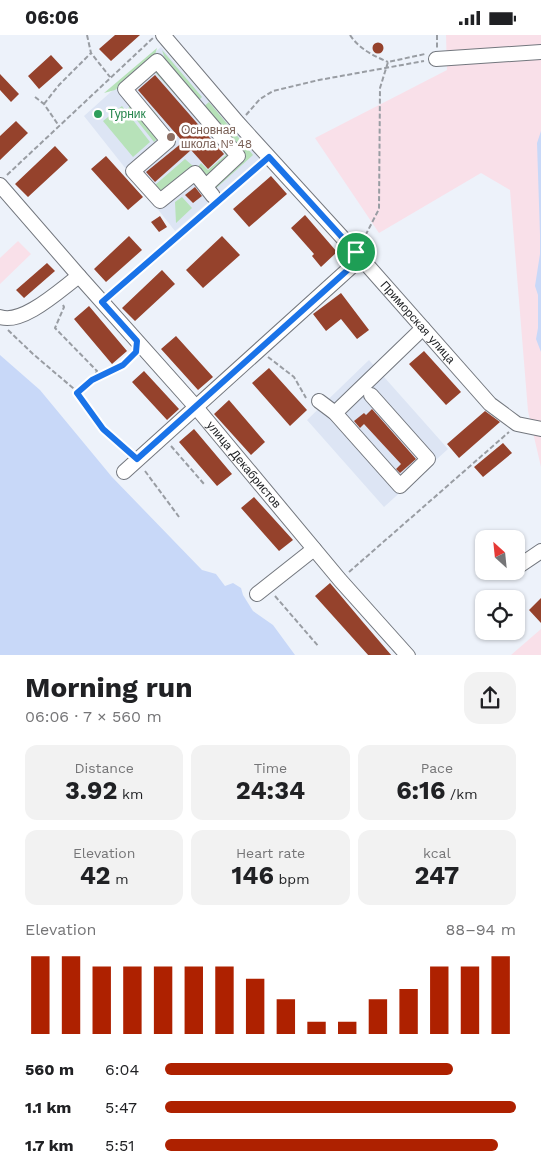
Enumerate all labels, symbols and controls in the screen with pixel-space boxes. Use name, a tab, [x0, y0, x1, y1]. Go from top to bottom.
text: 06:06	[25, 6, 79, 29]
place label: Турник	[108, 107, 147, 121]
marker: Турник	[92, 108, 104, 120]
place label: Основная школа № 48	[181, 123, 252, 151]
marker: Основная школа № 48	[165, 131, 177, 143]
pin	[335, 231, 377, 273]
icon: arrive	[342, 238, 370, 266]
street label: Приморская улица	[378, 278, 458, 367]
street label: улица Декабристов	[204, 418, 284, 511]
north arrow	[475, 530, 525, 580]
map controls	[475, 530, 525, 640]
button: locate	[475, 590, 525, 640]
text: Morning run	[25, 671, 193, 704]
button: share	[464, 672, 516, 724]
text: 06:06 · 7 × 560 m	[25, 707, 162, 726]
text: Distance	[74, 760, 134, 776]
text: Time	[254, 760, 287, 776]
text: Pace	[421, 760, 453, 776]
text: 3.92	[65, 776, 117, 805]
text: 24:34	[236, 776, 305, 805]
text: 6:16	[396, 776, 445, 805]
text: km	[117, 786, 143, 802]
text: /km	[445, 786, 477, 802]
text: Elevation	[73, 845, 135, 861]
text: Heart rate	[236, 845, 305, 861]
text: kcal	[423, 845, 451, 861]
text: 42	[80, 861, 110, 890]
text: 146	[231, 861, 274, 890]
text: 247	[414, 861, 459, 890]
text: m	[110, 871, 129, 887]
text: bpm	[274, 871, 309, 887]
text: Elevation	[25, 920, 96, 939]
text: 88–94 m	[446, 920, 516, 939]
text: 560 m	[25, 1060, 74, 1079]
text: 6:04	[105, 1060, 139, 1079]
text: 1.1 km	[25, 1098, 71, 1117]
text: 5:47	[105, 1098, 137, 1117]
text: 1.7 km	[25, 1136, 74, 1155]
text: 5:51	[105, 1136, 135, 1155]

